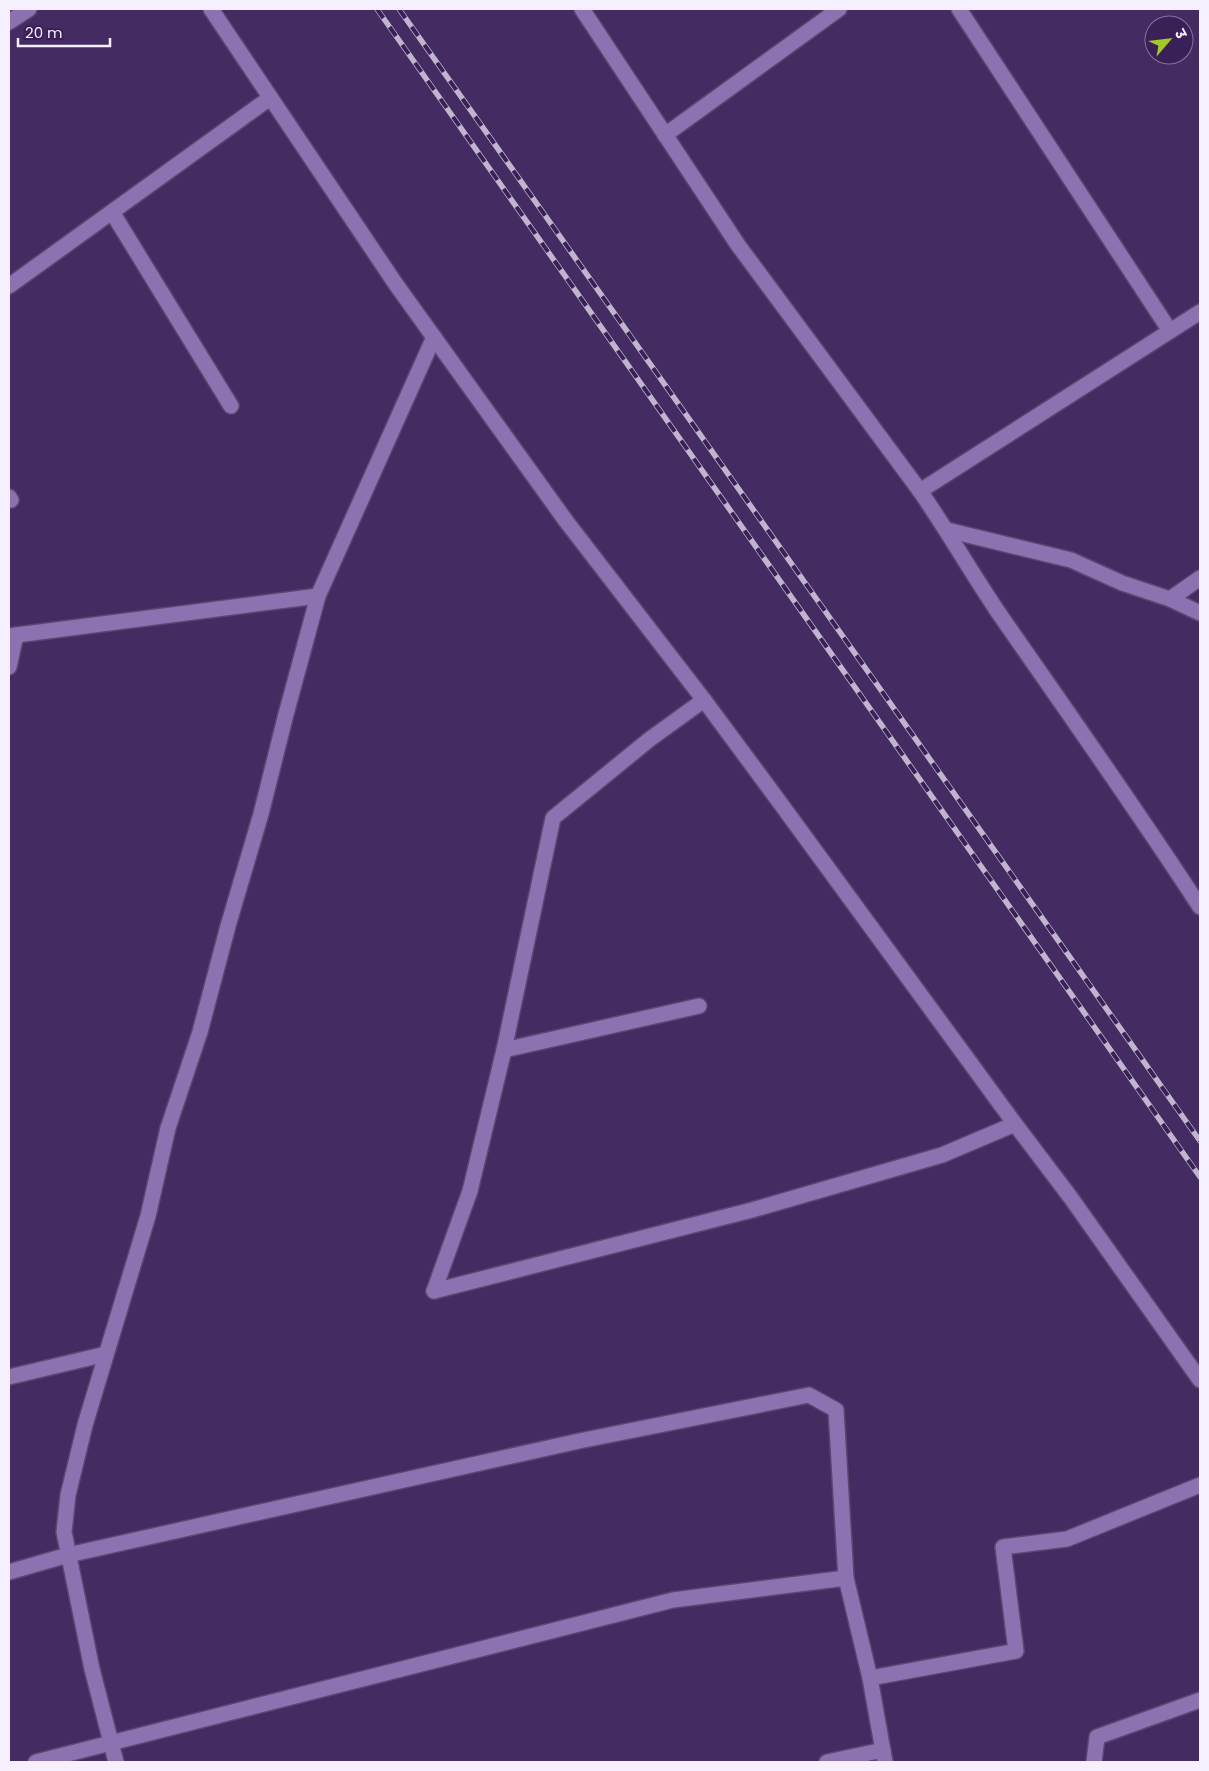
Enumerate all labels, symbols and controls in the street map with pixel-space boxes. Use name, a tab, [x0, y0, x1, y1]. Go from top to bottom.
scale bar	[18, 15, 110, 47]
north arrow	[1144, 15, 1194, 65]
text: 20 m	[25, 22, 63, 43]
text: उ	[1169, 25, 1192, 43]

